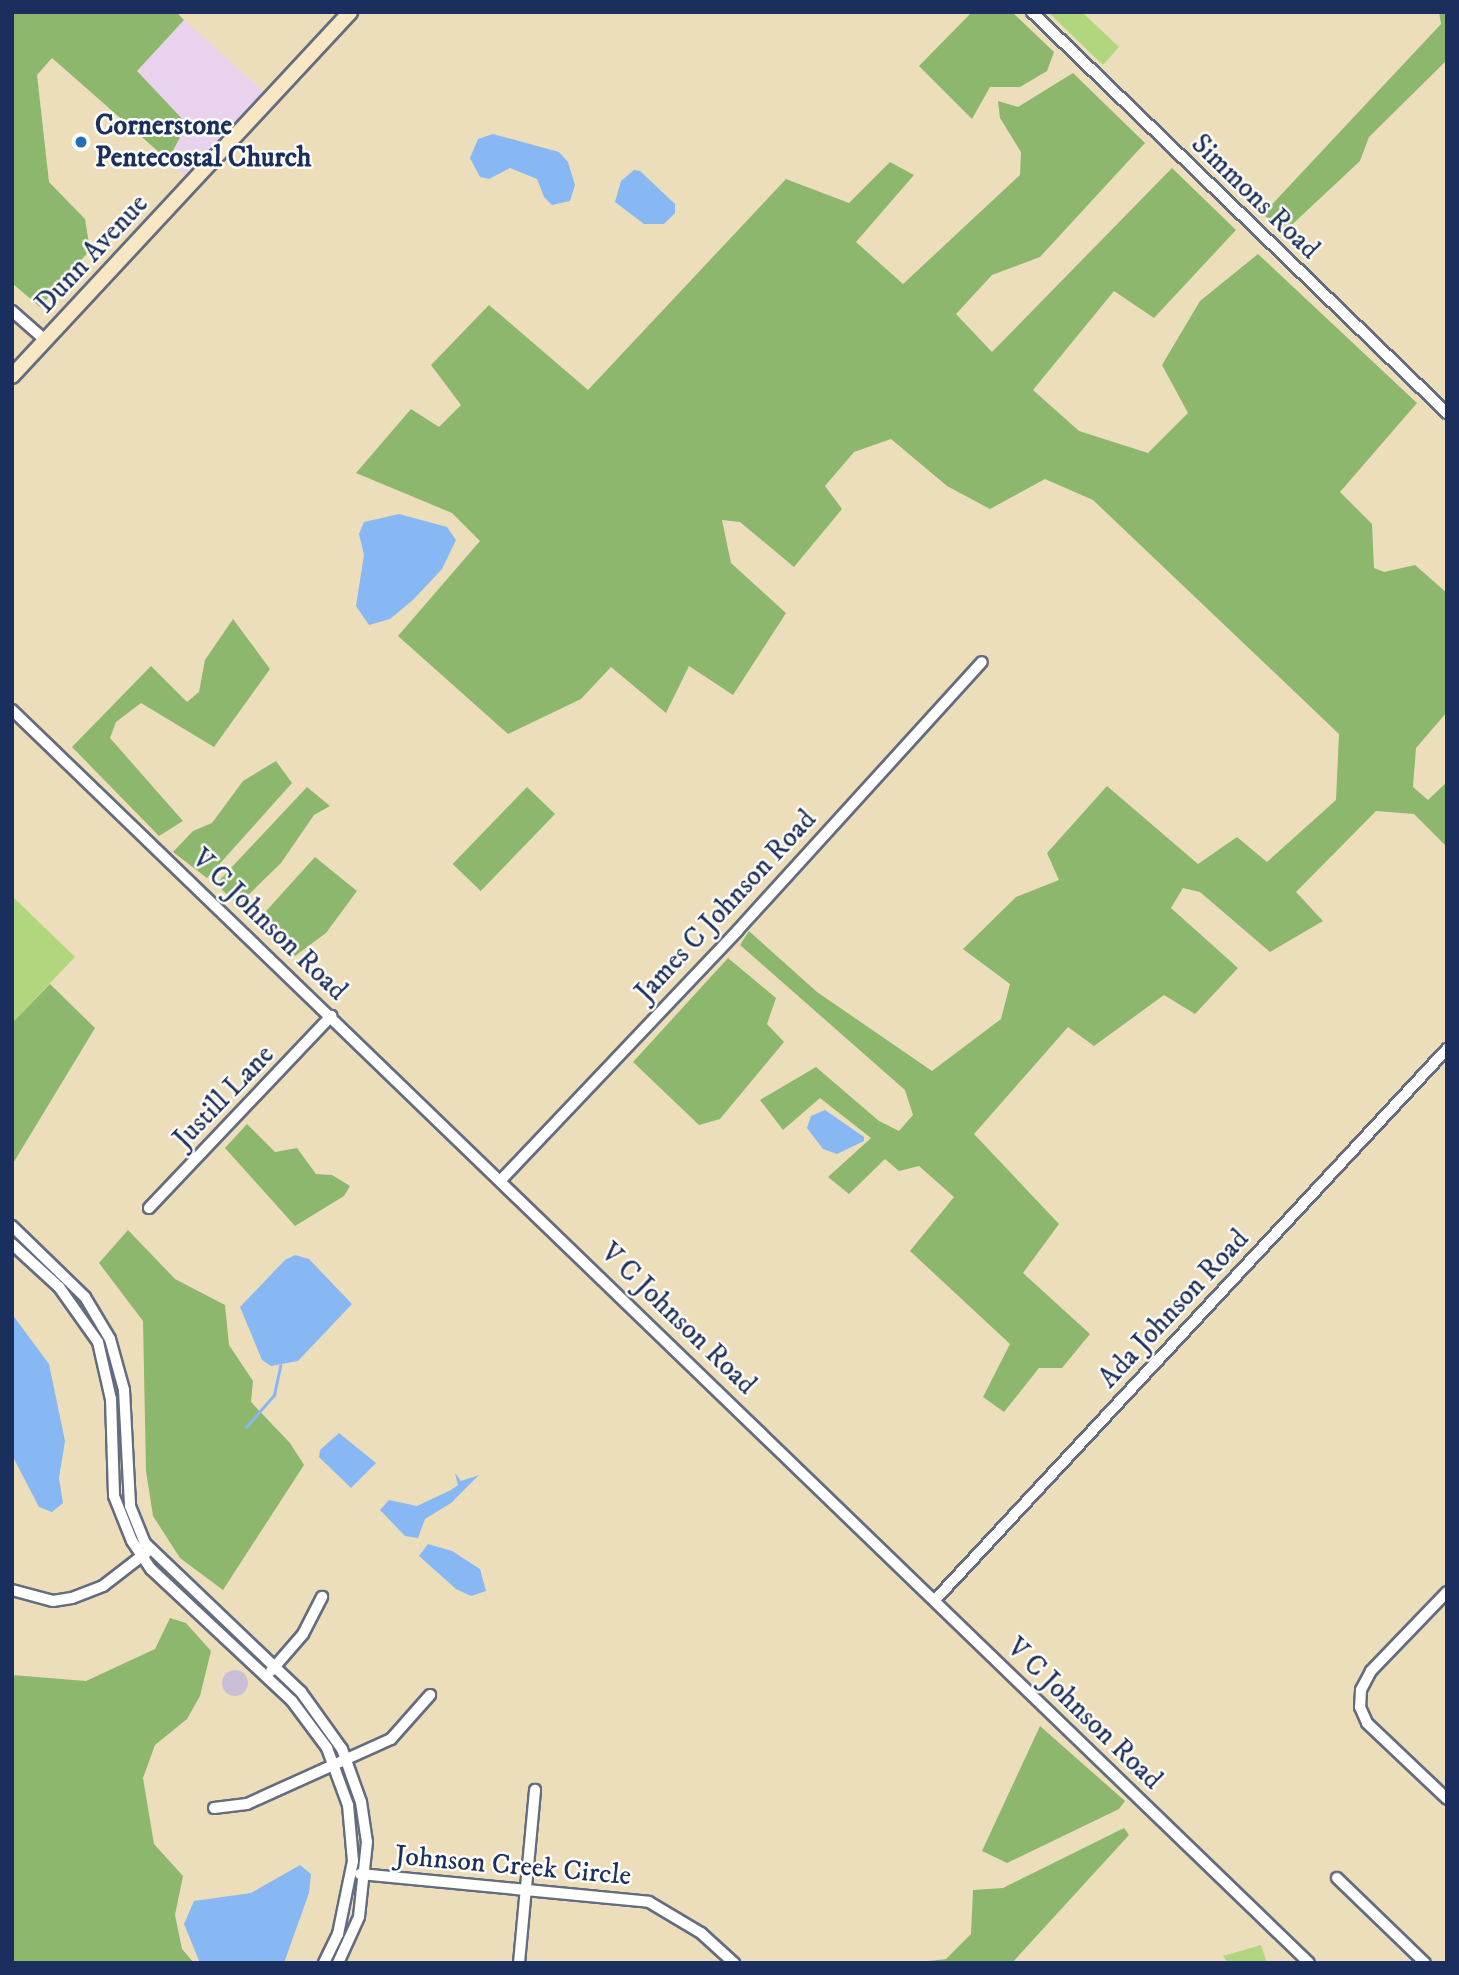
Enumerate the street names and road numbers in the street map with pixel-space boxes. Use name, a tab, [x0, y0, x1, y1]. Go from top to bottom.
street label: Simmons Road	[1184, 127, 1326, 267]
street label: Dunn Avenue	[28, 188, 156, 320]
street label: James C Johnson Road	[628, 803, 824, 1009]
street label: V C Johnson Road	[184, 842, 354, 1008]
street label: Justill Lane	[167, 1038, 281, 1156]
street label: Ada Johnson Road	[1092, 1223, 1256, 1395]
street label: V C Johnson Road	[593, 1236, 763, 1402]
street label: V C Johnson Road	[999, 1631, 1169, 1797]
street label: Johnson Creek Circle	[393, 1839, 633, 1893]

